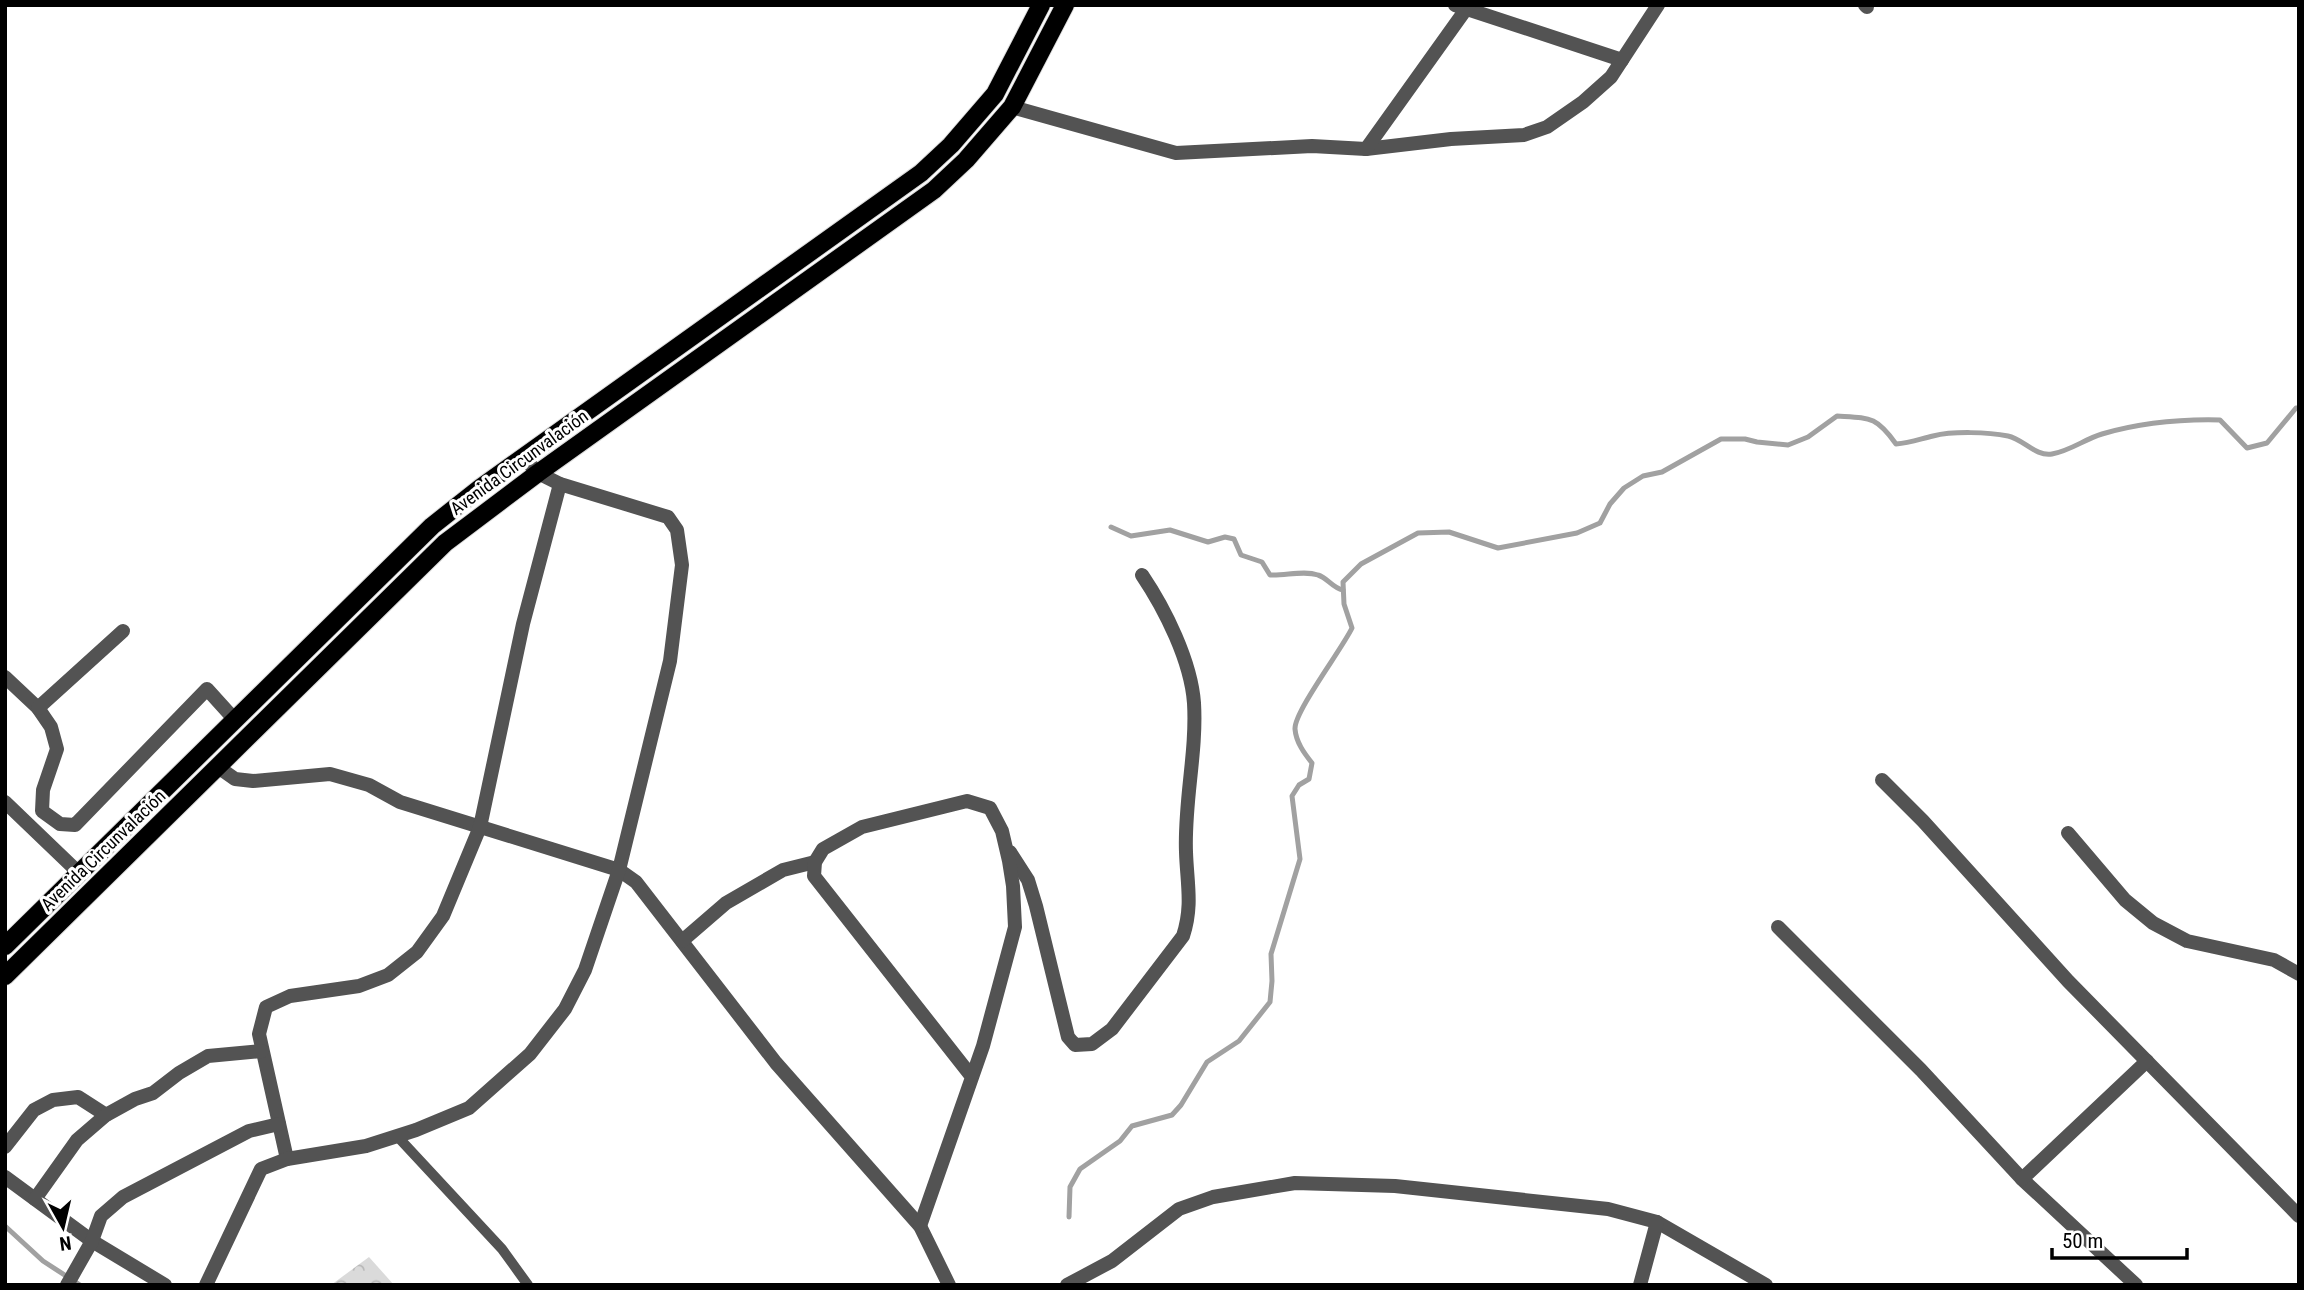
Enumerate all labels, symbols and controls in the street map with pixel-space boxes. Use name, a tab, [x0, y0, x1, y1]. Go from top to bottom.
street label: Avenida Circunvalación	[446, 405, 592, 519]
street label: Avenida Circunvalación	[36, 785, 170, 915]
north arrow	[28, 1192, 98, 1262]
scale bar	[2052, 1216, 2187, 1260]
text: 50 m	[2062, 1229, 2103, 1253]
text: N	[58, 1231, 73, 1256]

